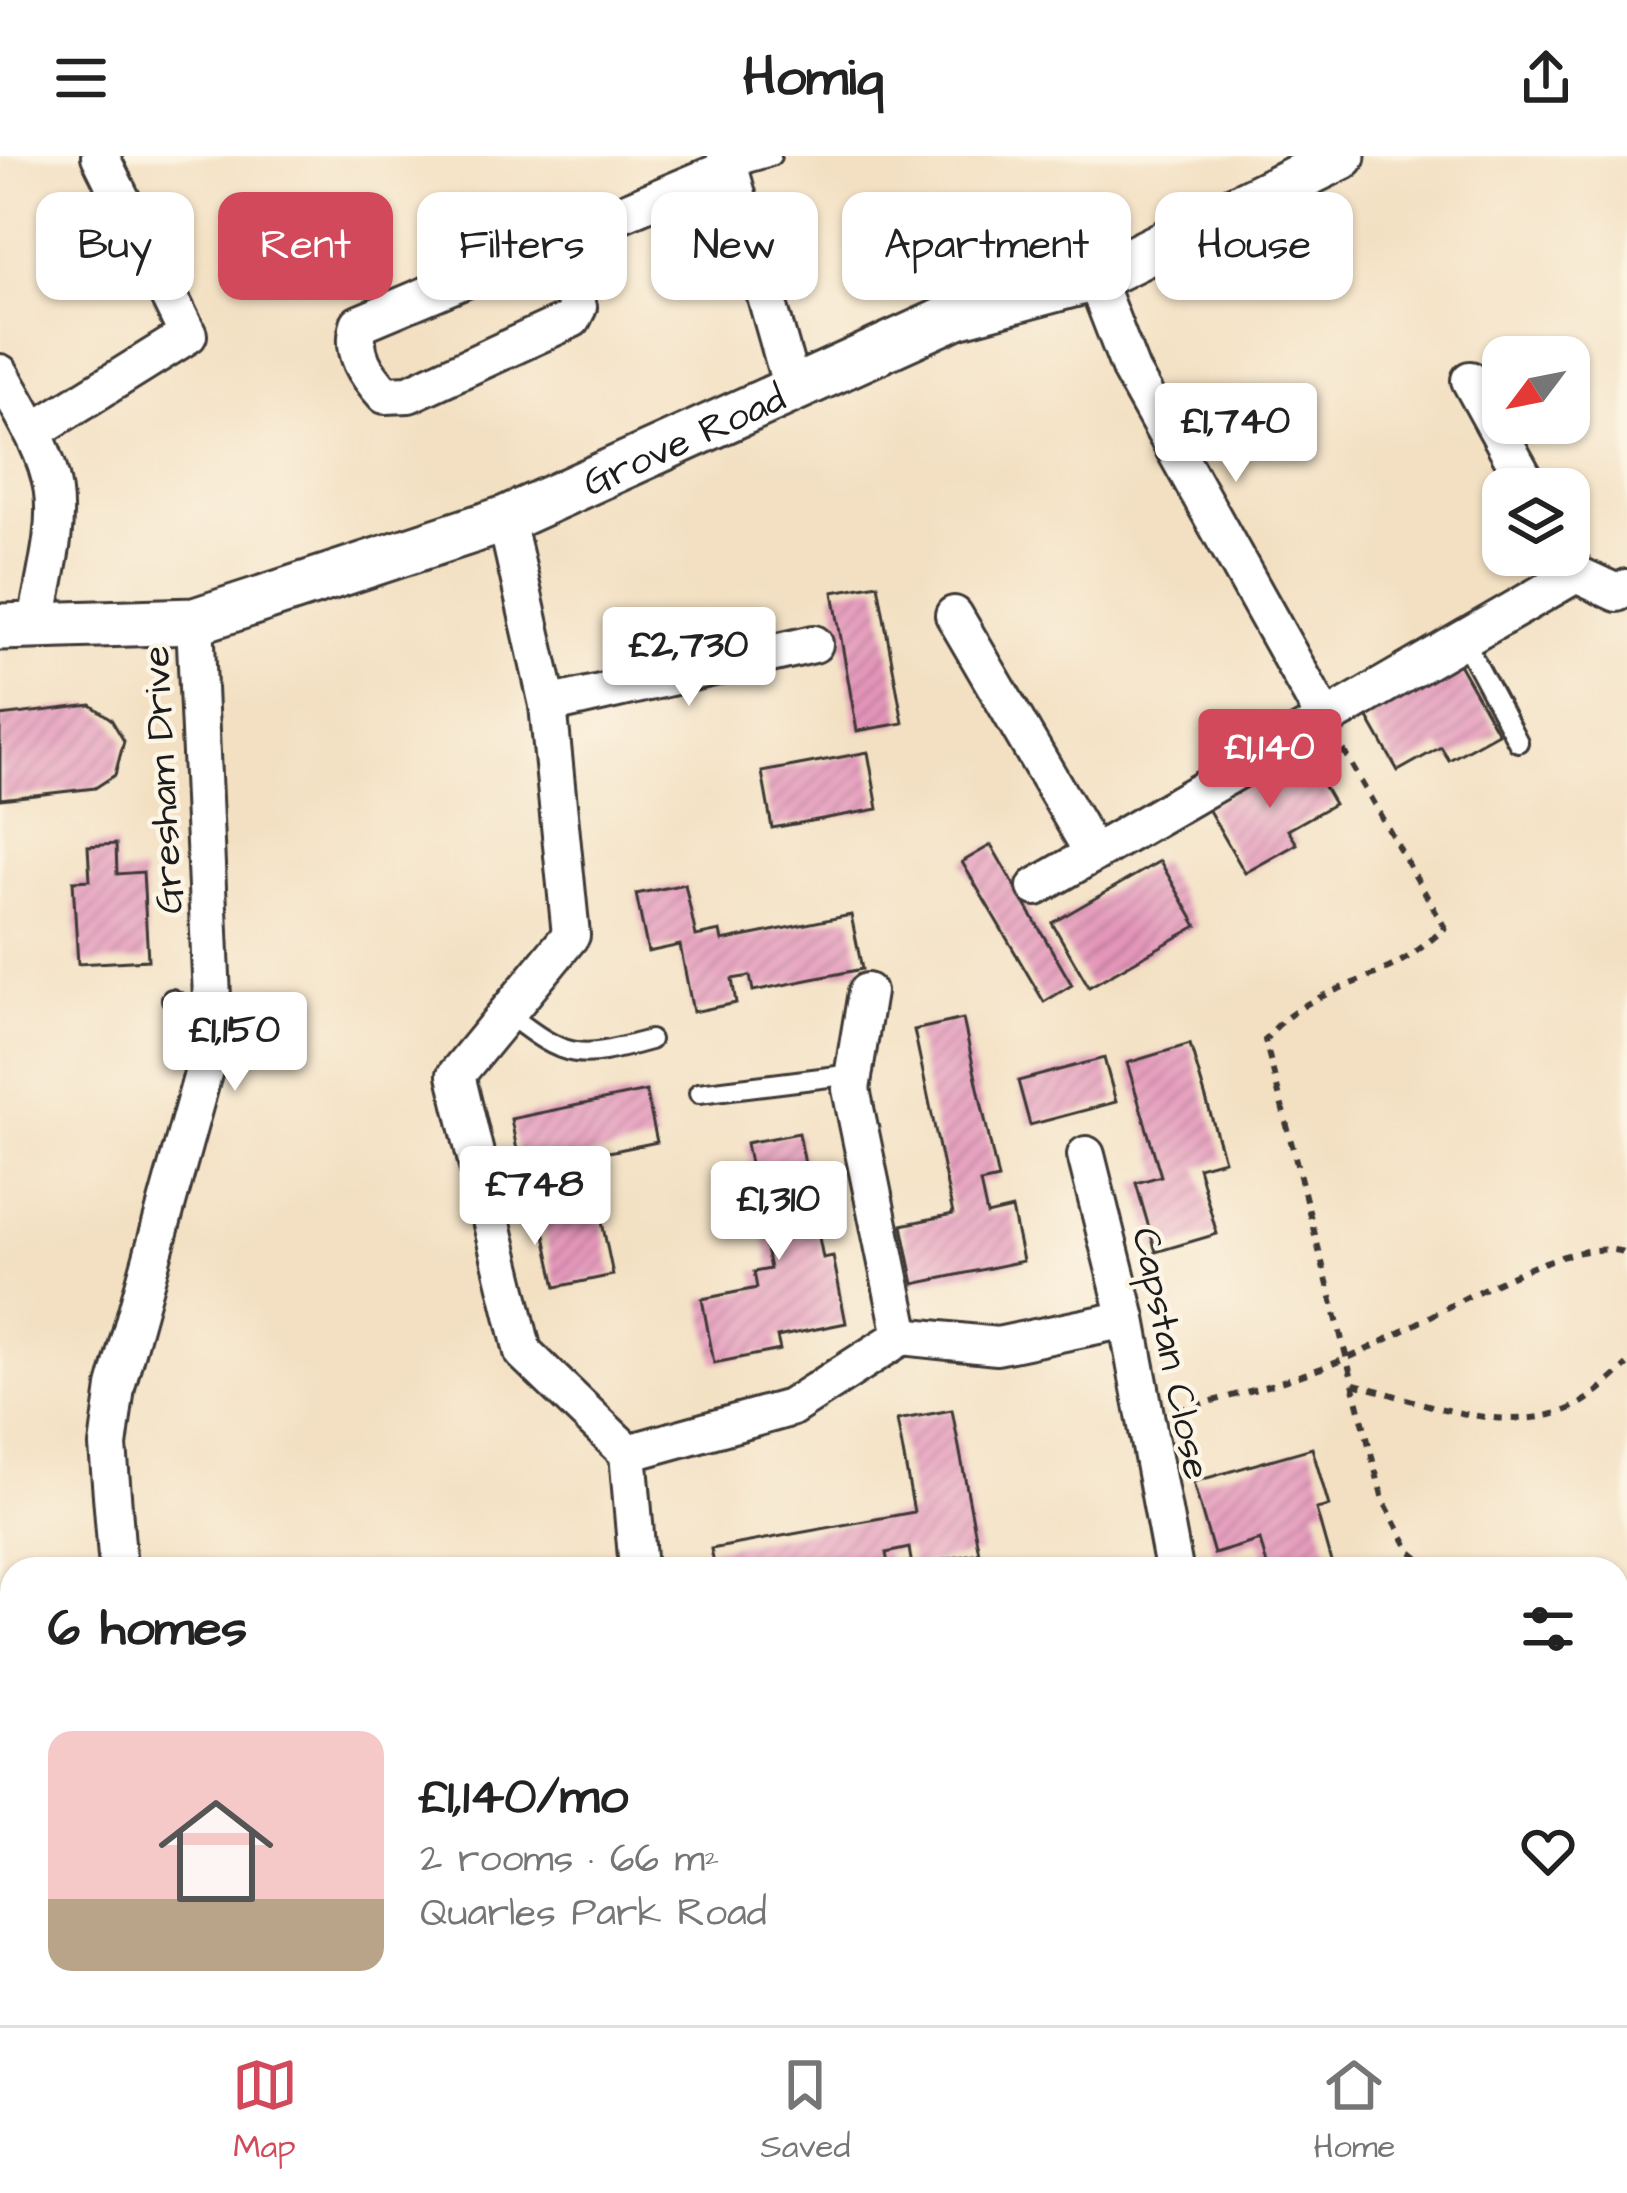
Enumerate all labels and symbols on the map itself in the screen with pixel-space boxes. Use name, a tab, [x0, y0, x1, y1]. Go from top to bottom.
north arrow	[1482, 336, 1590, 444]
street label: Grove Road	[575, 372, 795, 511]
pin: £1,740	[1138, 383, 1334, 485]
pin: £2,730	[591, 607, 787, 709]
street label: Gresham Drive	[130, 644, 198, 915]
pin: £1,140	[1172, 709, 1368, 811]
pin: £1,150	[137, 992, 333, 1094]
pin: £748	[464, 1146, 606, 1248]
pin: £1,310	[681, 1161, 877, 1263]
street label: Capstan Close	[1117, 1223, 1223, 1484]

